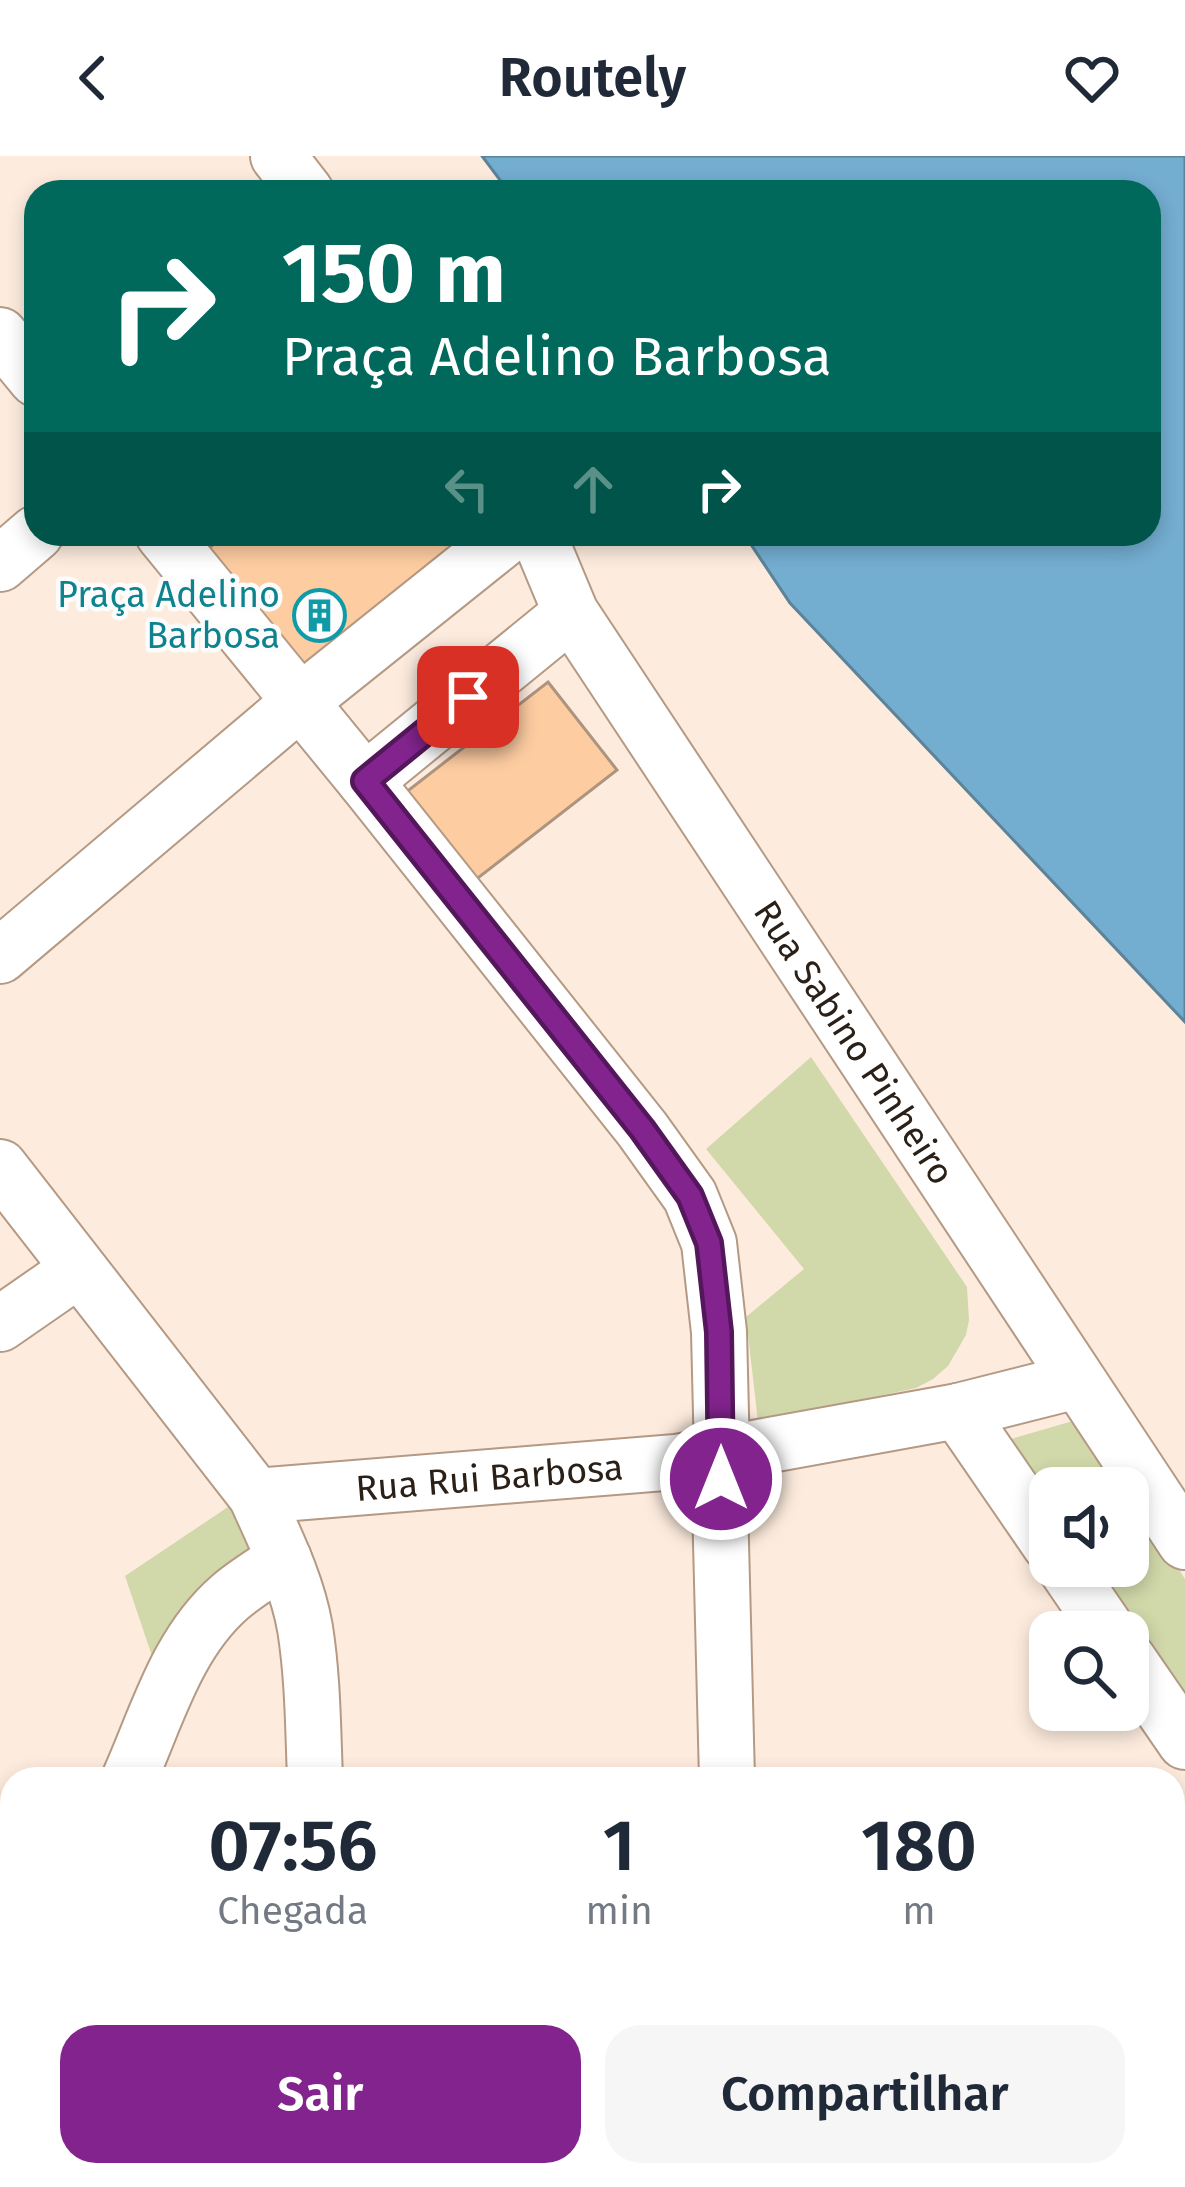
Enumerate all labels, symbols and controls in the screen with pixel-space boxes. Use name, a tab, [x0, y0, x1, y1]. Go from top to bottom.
icon: back	[60, 45, 126, 111]
icon: heart	[1059, 45, 1125, 111]
text: Routely	[499, 46, 686, 110]
text: 150 m	[282, 223, 506, 324]
icon: right	[84, 228, 240, 384]
text: Praça Adelino Barbosa	[282, 325, 832, 389]
icon: left	[434, 456, 500, 522]
icon: ahead	[560, 456, 626, 522]
icon: right	[686, 456, 752, 522]
place label: Praça Adelino Barbosa	[57, 573, 280, 658]
building icon: Praça Adelino Barbosa	[291, 587, 347, 643]
pin	[417, 646, 519, 748]
icon: arrive	[435, 664, 501, 730]
street label: Rua Sabino Pinheiro	[744, 892, 963, 1193]
position arrow	[658, 1416, 784, 1542]
street label: Rua Rui Barbosa	[354, 1445, 625, 1511]
map controls	[1029, 1467, 1149, 1731]
button: sound	[1029, 1467, 1149, 1587]
button: search	[1029, 1611, 1149, 1731]
text: 07:56	[208, 1803, 377, 1889]
text: 1	[603, 1803, 636, 1889]
text: 180	[861, 1803, 977, 1889]
text: Chegada	[217, 1888, 368, 1934]
text: min	[586, 1888, 653, 1934]
text: m	[902, 1888, 936, 1934]
button: Sair	[60, 2025, 581, 2163]
button: Compartilhar	[605, 2025, 1125, 2163]

